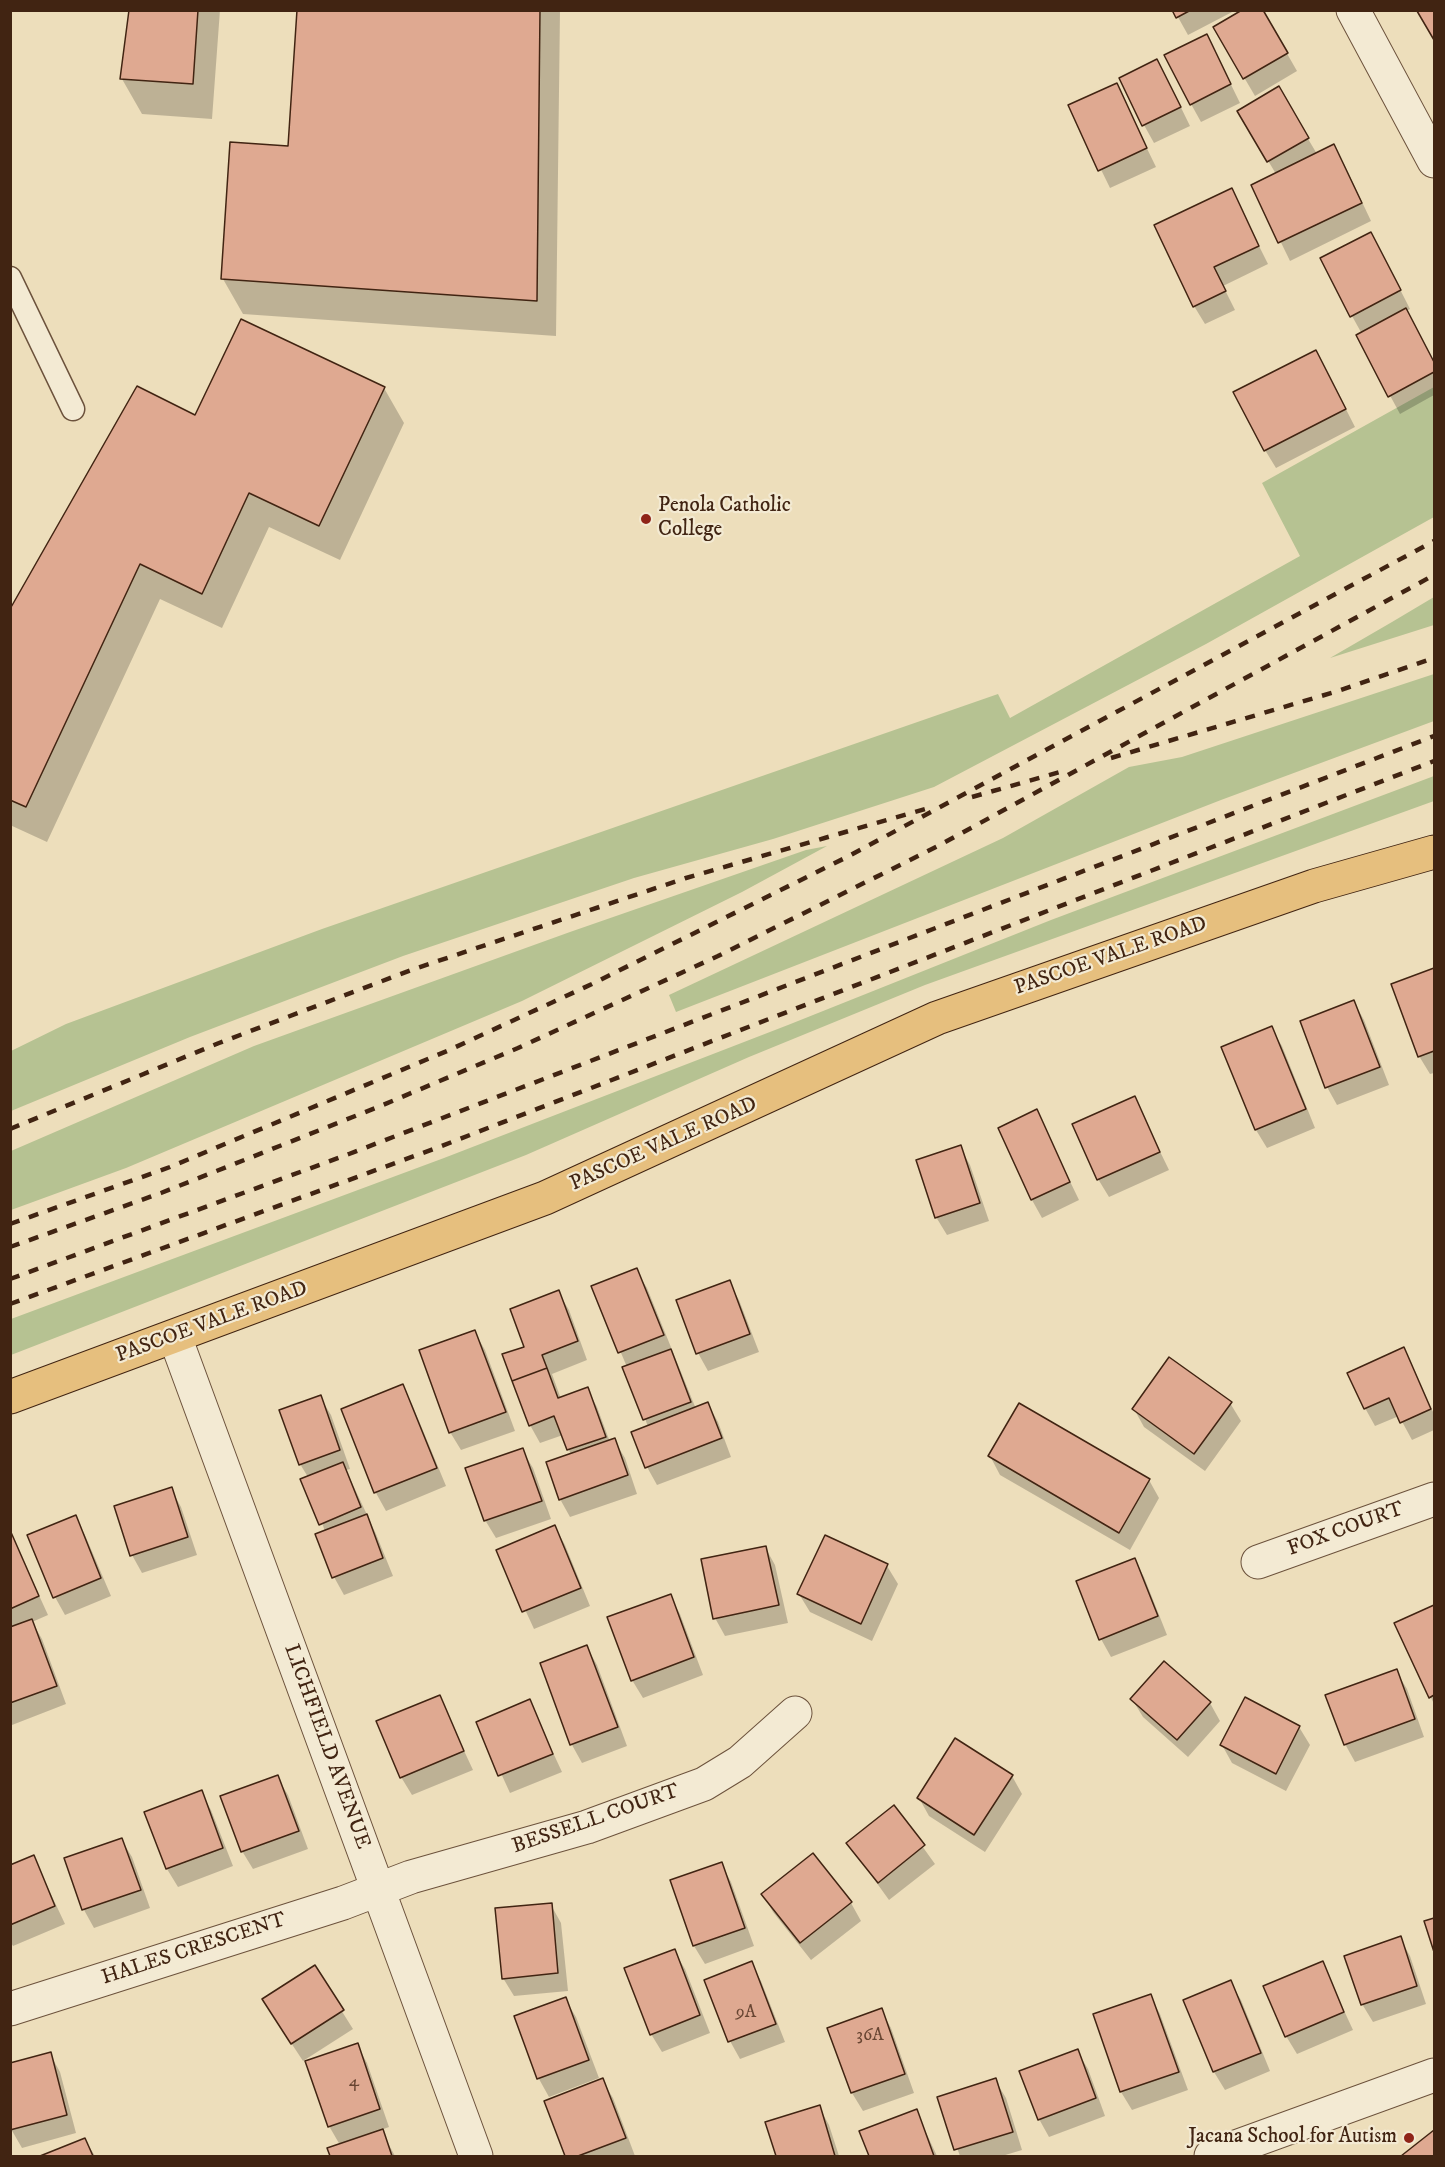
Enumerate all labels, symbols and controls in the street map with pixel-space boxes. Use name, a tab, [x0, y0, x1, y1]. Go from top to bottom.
place label: Penola Catholic College	[658, 494, 791, 544]
marker: Penola Catholic College	[639, 512, 653, 526]
street label: PASCOE VALE ROAD	[1011, 912, 1211, 1002]
street label: PASCOE VALE ROAD	[567, 1092, 761, 1198]
street label: PASCOE VALE ROAD	[113, 1277, 311, 1369]
street label: FOX COURT	[1284, 1497, 1408, 1563]
street label: LICHFIELD AVENUE	[277, 1641, 375, 1853]
street label: BESSELL COURT	[509, 1780, 683, 1860]
street label: HALES CRESCENT	[99, 1908, 289, 1992]
house number: 9A	[736, 2002, 756, 2024]
house number: 36A	[856, 2025, 884, 2047]
house number: 4	[349, 2071, 359, 2093]
place label: Jacana School for Autism	[1188, 2125, 1397, 2151]
marker: Jacana School for Autism	[1402, 2131, 1416, 2145]

